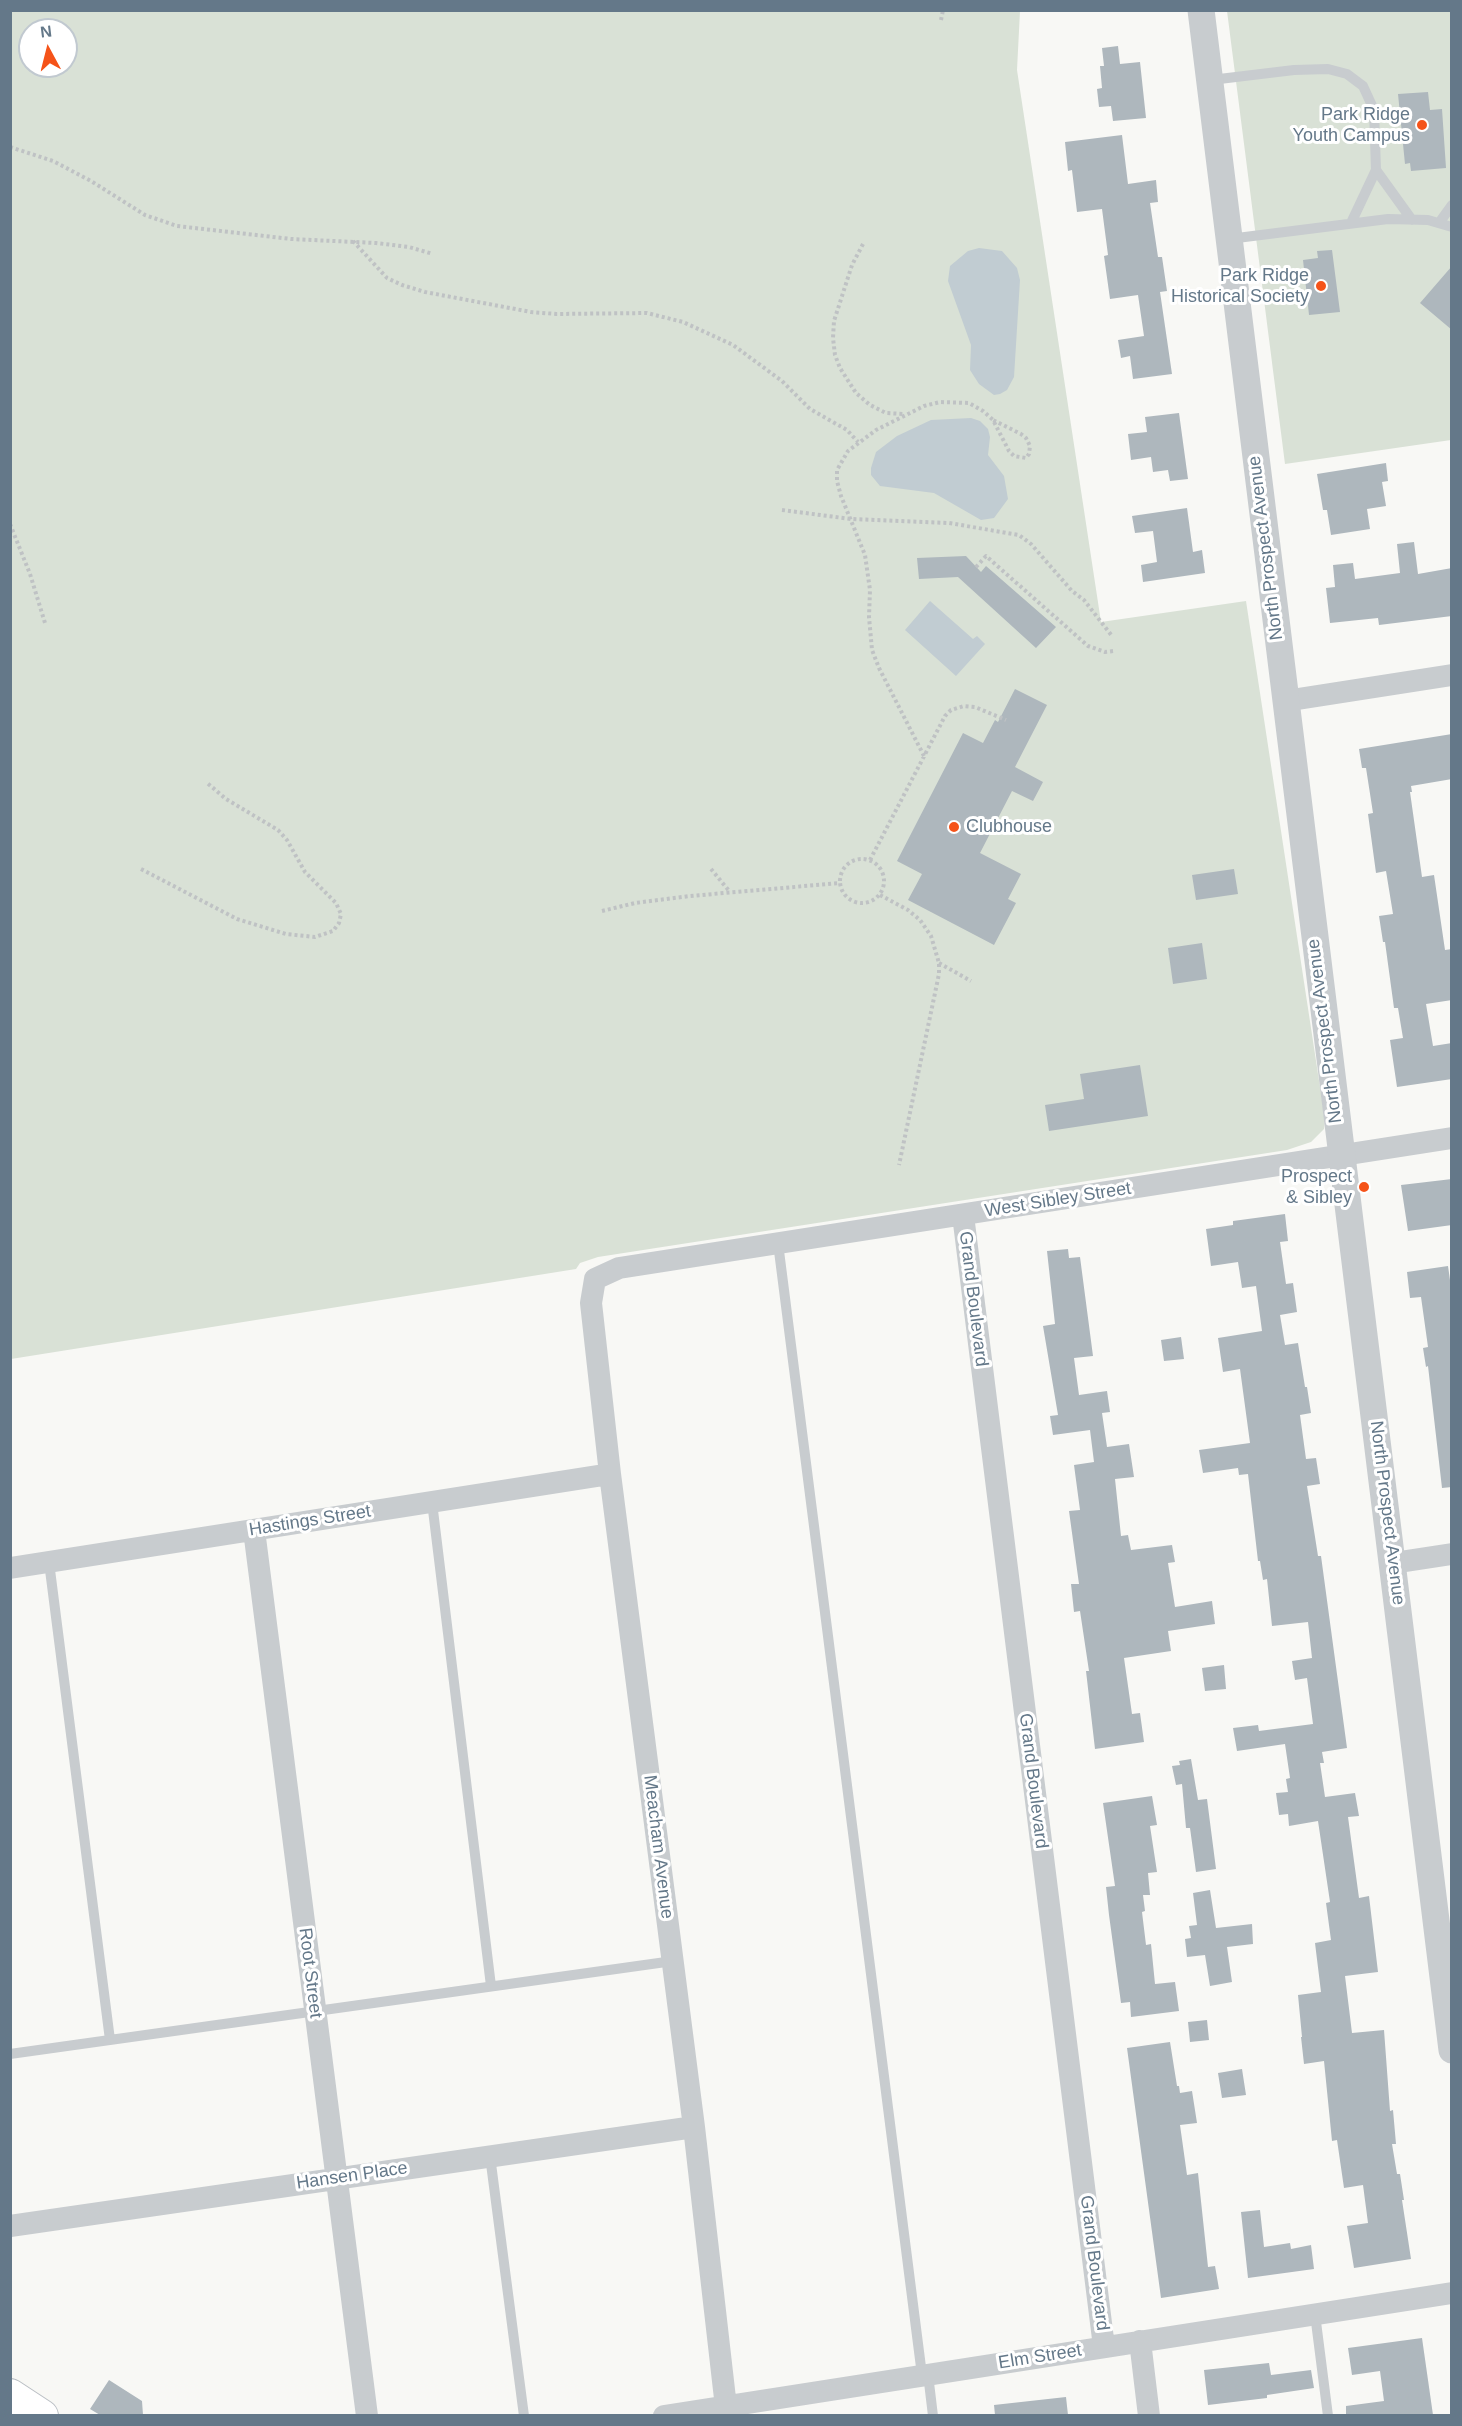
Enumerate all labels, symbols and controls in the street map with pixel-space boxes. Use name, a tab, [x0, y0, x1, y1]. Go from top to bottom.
north arrow	[18, 18, 78, 78]
text: N	[39, 22, 53, 41]
place label: Park Ridge Youth Campus	[1293, 104, 1410, 146]
marker: Park Ridge Youth Campus	[1415, 118, 1429, 132]
place label: Park Ridge Historical Society	[1171, 265, 1309, 308]
marker: Park Ridge Historical Society	[1314, 279, 1328, 293]
street label: North Prospect Avenue	[1244, 454, 1288, 642]
place label: Clubhouse	[966, 816, 1052, 838]
marker: Clubhouse	[947, 820, 961, 834]
street label: North Prospect Avenue	[1303, 937, 1347, 1125]
place label: Prospect & Sibley	[1281, 1166, 1352, 1208]
street label: West Sibley Street	[983, 1178, 1133, 1222]
marker: Prospect & Sibley	[1357, 1180, 1371, 1194]
street label: Grand Boulevard	[954, 1230, 992, 1368]
street label: North Prospect Avenue	[1365, 1419, 1409, 1607]
street label: Hastings Street	[248, 1501, 372, 1541]
street label: Grand Boulevard	[1014, 1712, 1052, 1850]
street label: Meacham Avenue	[638, 1774, 678, 1920]
street label: Root Street	[294, 1927, 326, 2019]
street label: Hansen Place	[295, 2158, 409, 2194]
street label: Grand Boulevard	[1075, 2194, 1113, 2332]
street label: Elm Street	[997, 2340, 1083, 2374]

